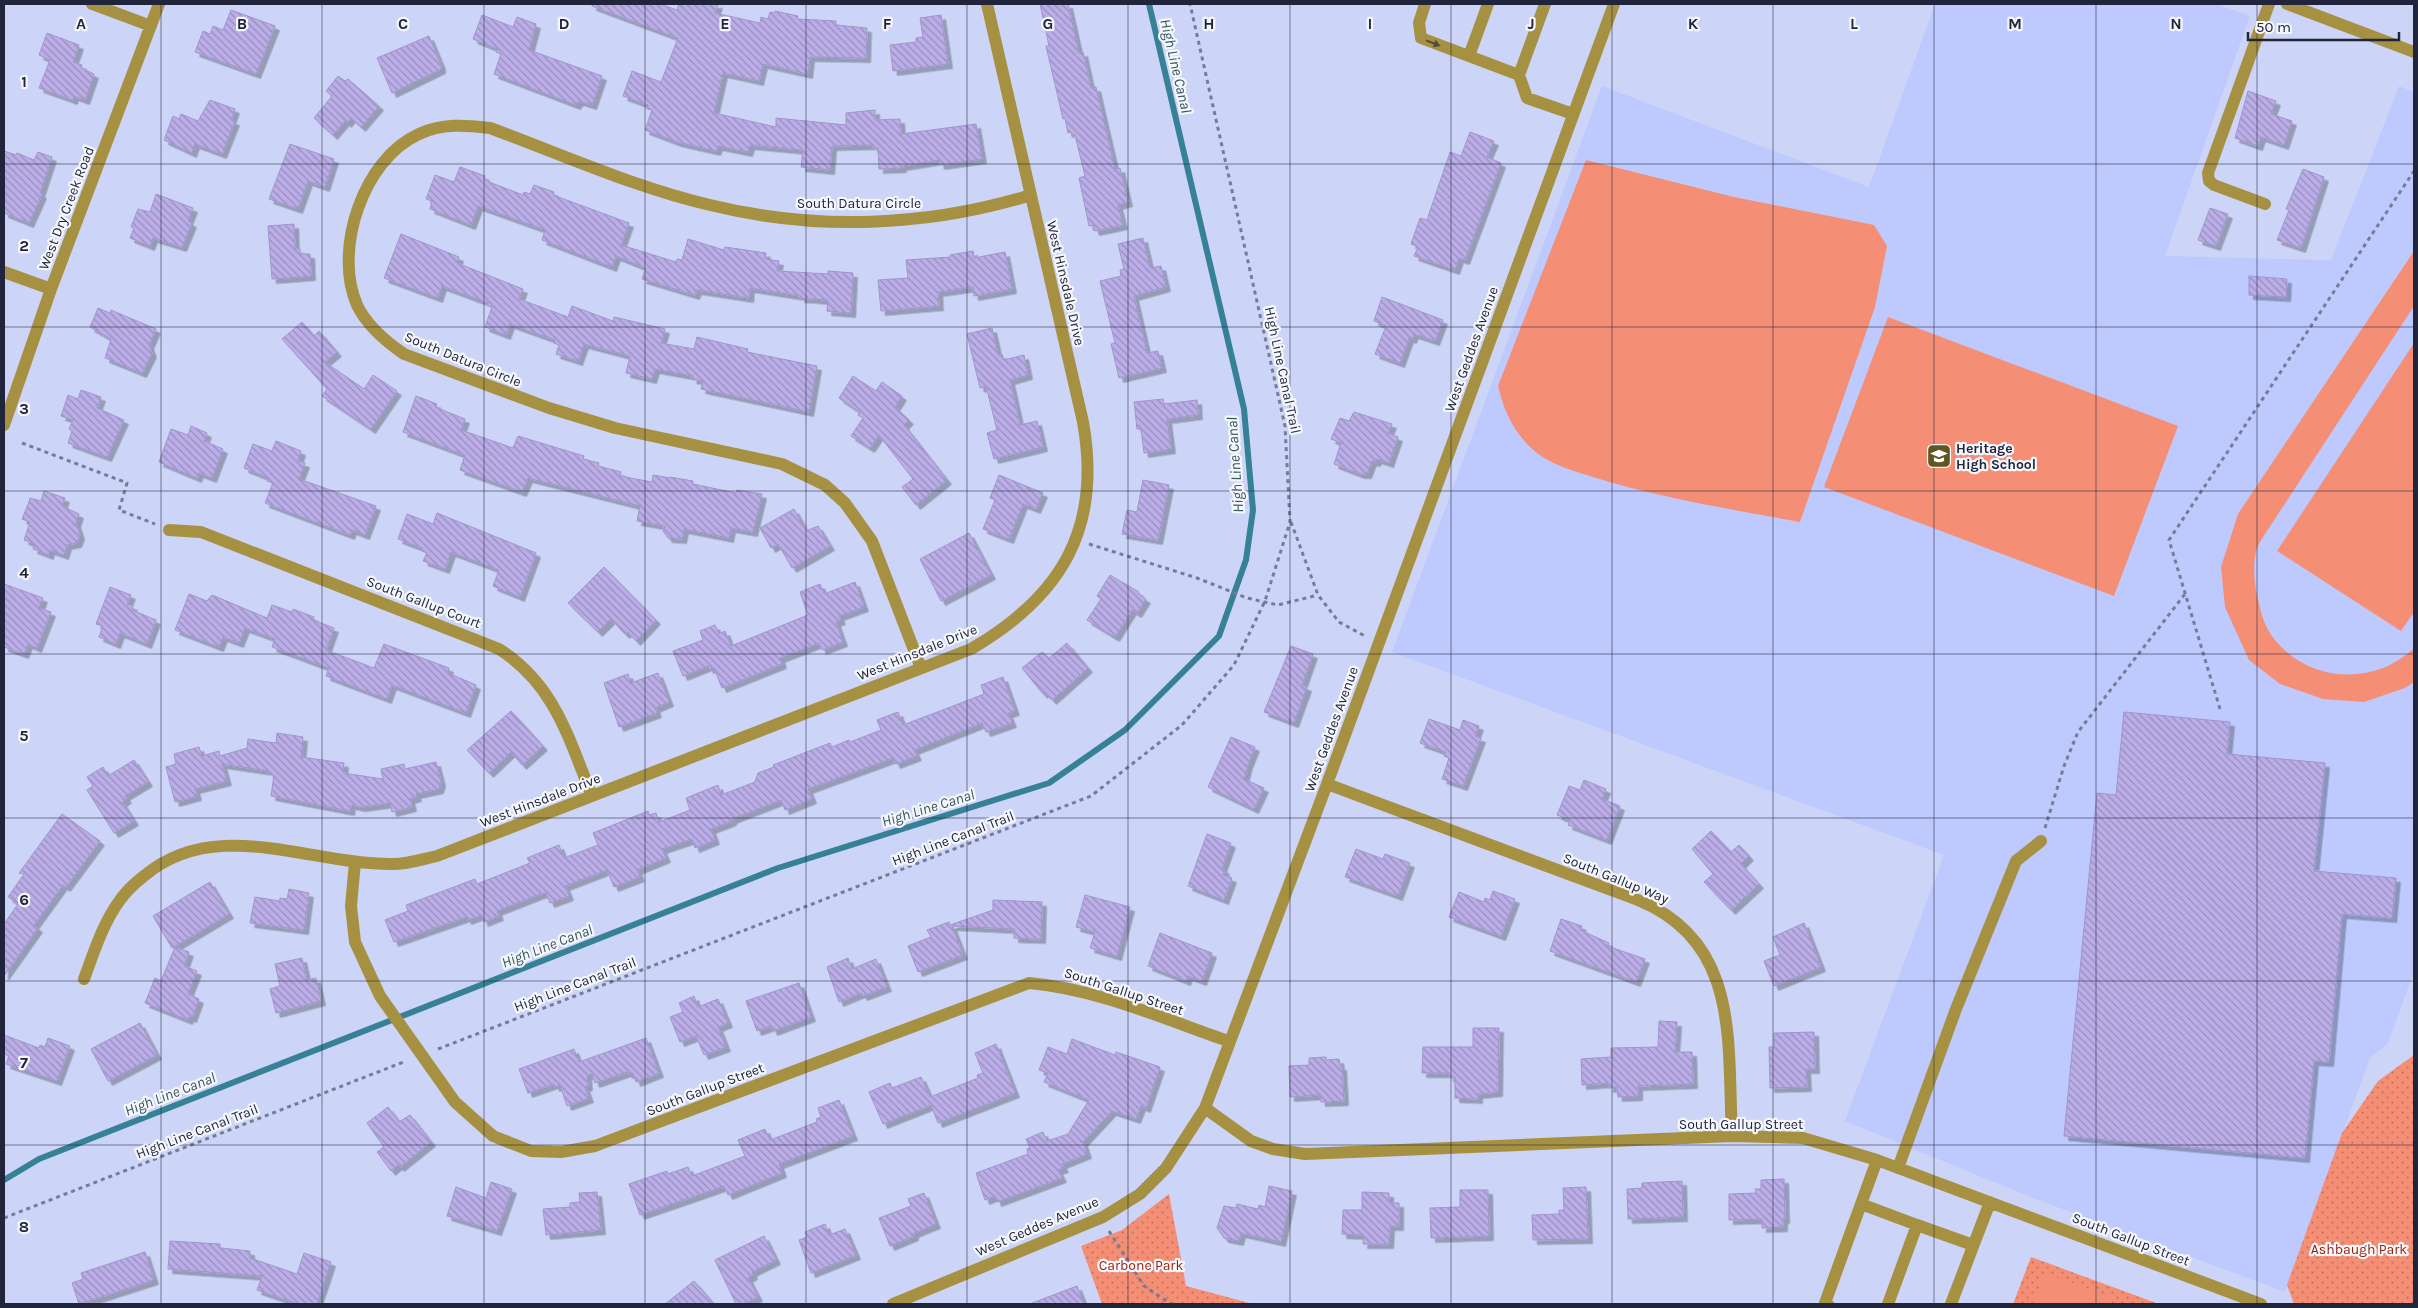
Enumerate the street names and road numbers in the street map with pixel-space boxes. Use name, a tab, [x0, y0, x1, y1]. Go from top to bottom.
street label: West Dry Creek Road	[35, 144, 98, 272]
street label: South Datura Circle	[797, 195, 921, 212]
street label: West Hinsdale Drive	[1043, 219, 1088, 347]
street label: West Geddes Avenue	[1441, 284, 1502, 414]
street label: High Line Canal Trail	[1261, 305, 1304, 435]
street label: South Datura Circle	[402, 328, 524, 391]
street label: South Gallup Court	[364, 573, 483, 632]
street label: West Hinsdale Drive	[855, 621, 980, 684]
street label: West Geddes Avenue	[1301, 664, 1362, 794]
street label: West Hinsdale Drive	[478, 770, 603, 831]
street label: High Line Canal Trail	[890, 807, 1017, 870]
street label: South Gallup Way	[1560, 850, 1672, 908]
street label: High Line Canal Trail	[512, 953, 639, 1016]
street label: South Gallup Street	[1062, 964, 1186, 1019]
street label: South Gallup Street	[644, 1059, 766, 1120]
street label: High Line Canal Trail	[134, 1100, 261, 1163]
street label: South Gallup Street	[1679, 1116, 1803, 1133]
street label: West Geddes Avenue	[973, 1193, 1101, 1260]
street label: South Gallup Street	[2070, 1209, 2192, 1270]

